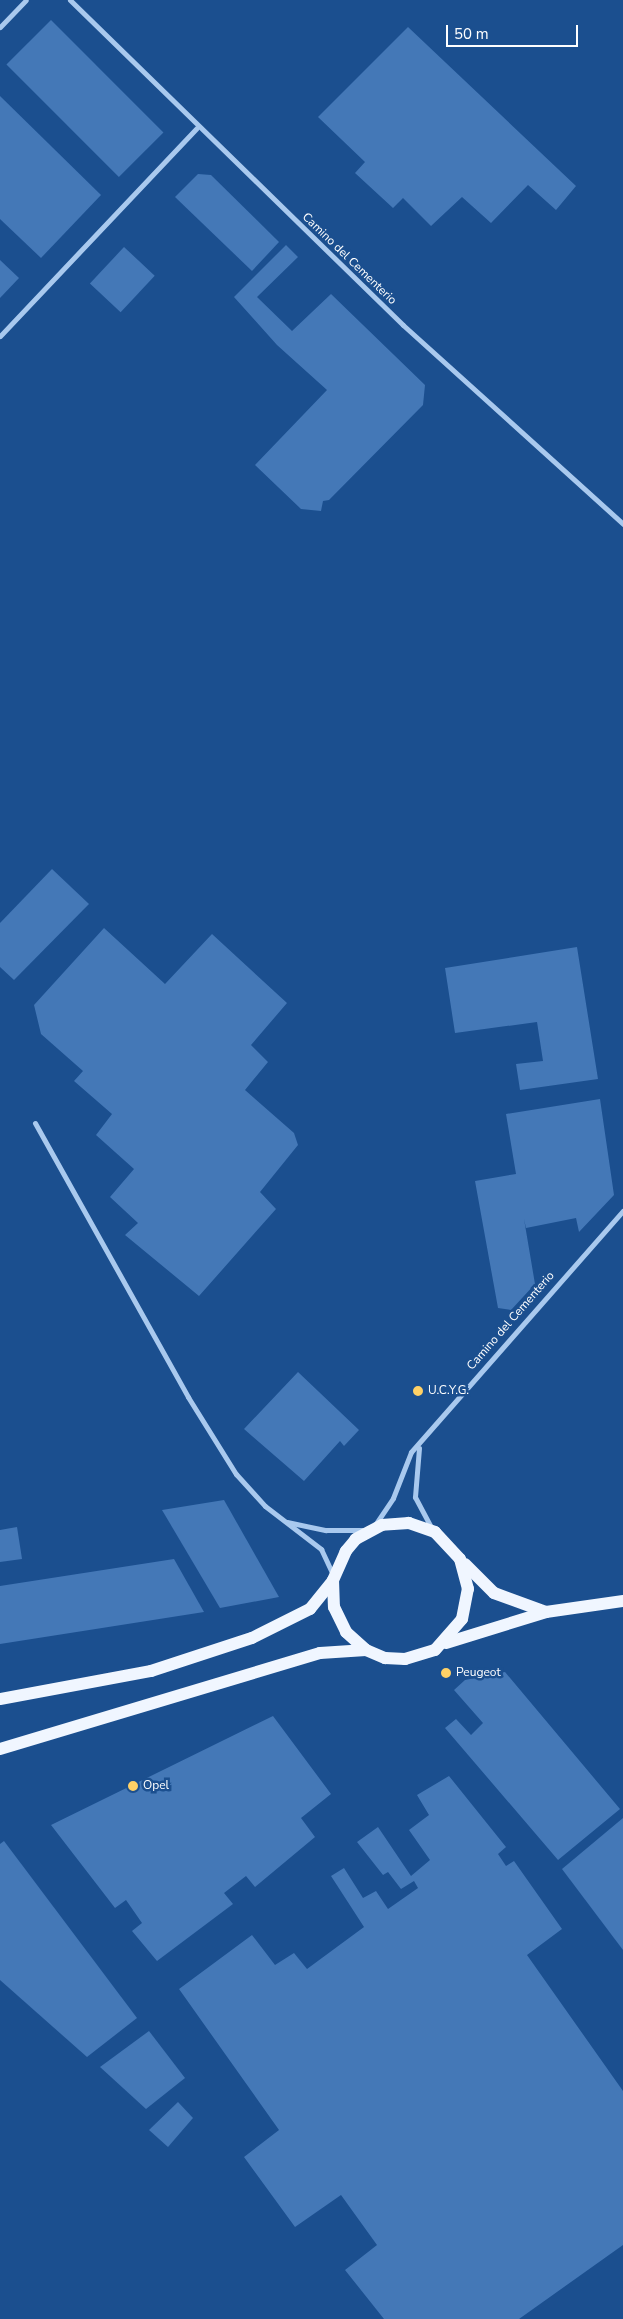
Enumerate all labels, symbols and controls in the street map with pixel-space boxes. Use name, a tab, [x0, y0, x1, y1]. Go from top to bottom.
scale bar	[448, 15, 580, 47]
text: 50 m	[454, 24, 489, 44]
street label: Camino del Cementerio	[299, 210, 399, 308]
street label: Camino del Cementerio	[464, 1269, 558, 1373]
place label: U.C.Y.G.	[428, 1384, 469, 1398]
marker: U.C.Y.G.	[412, 1385, 424, 1397]
place label: Peugeot	[456, 1666, 501, 1680]
marker: Peugeot	[440, 1667, 452, 1679]
place label: Opel	[143, 1779, 169, 1793]
marker: Opel	[127, 1780, 139, 1792]

